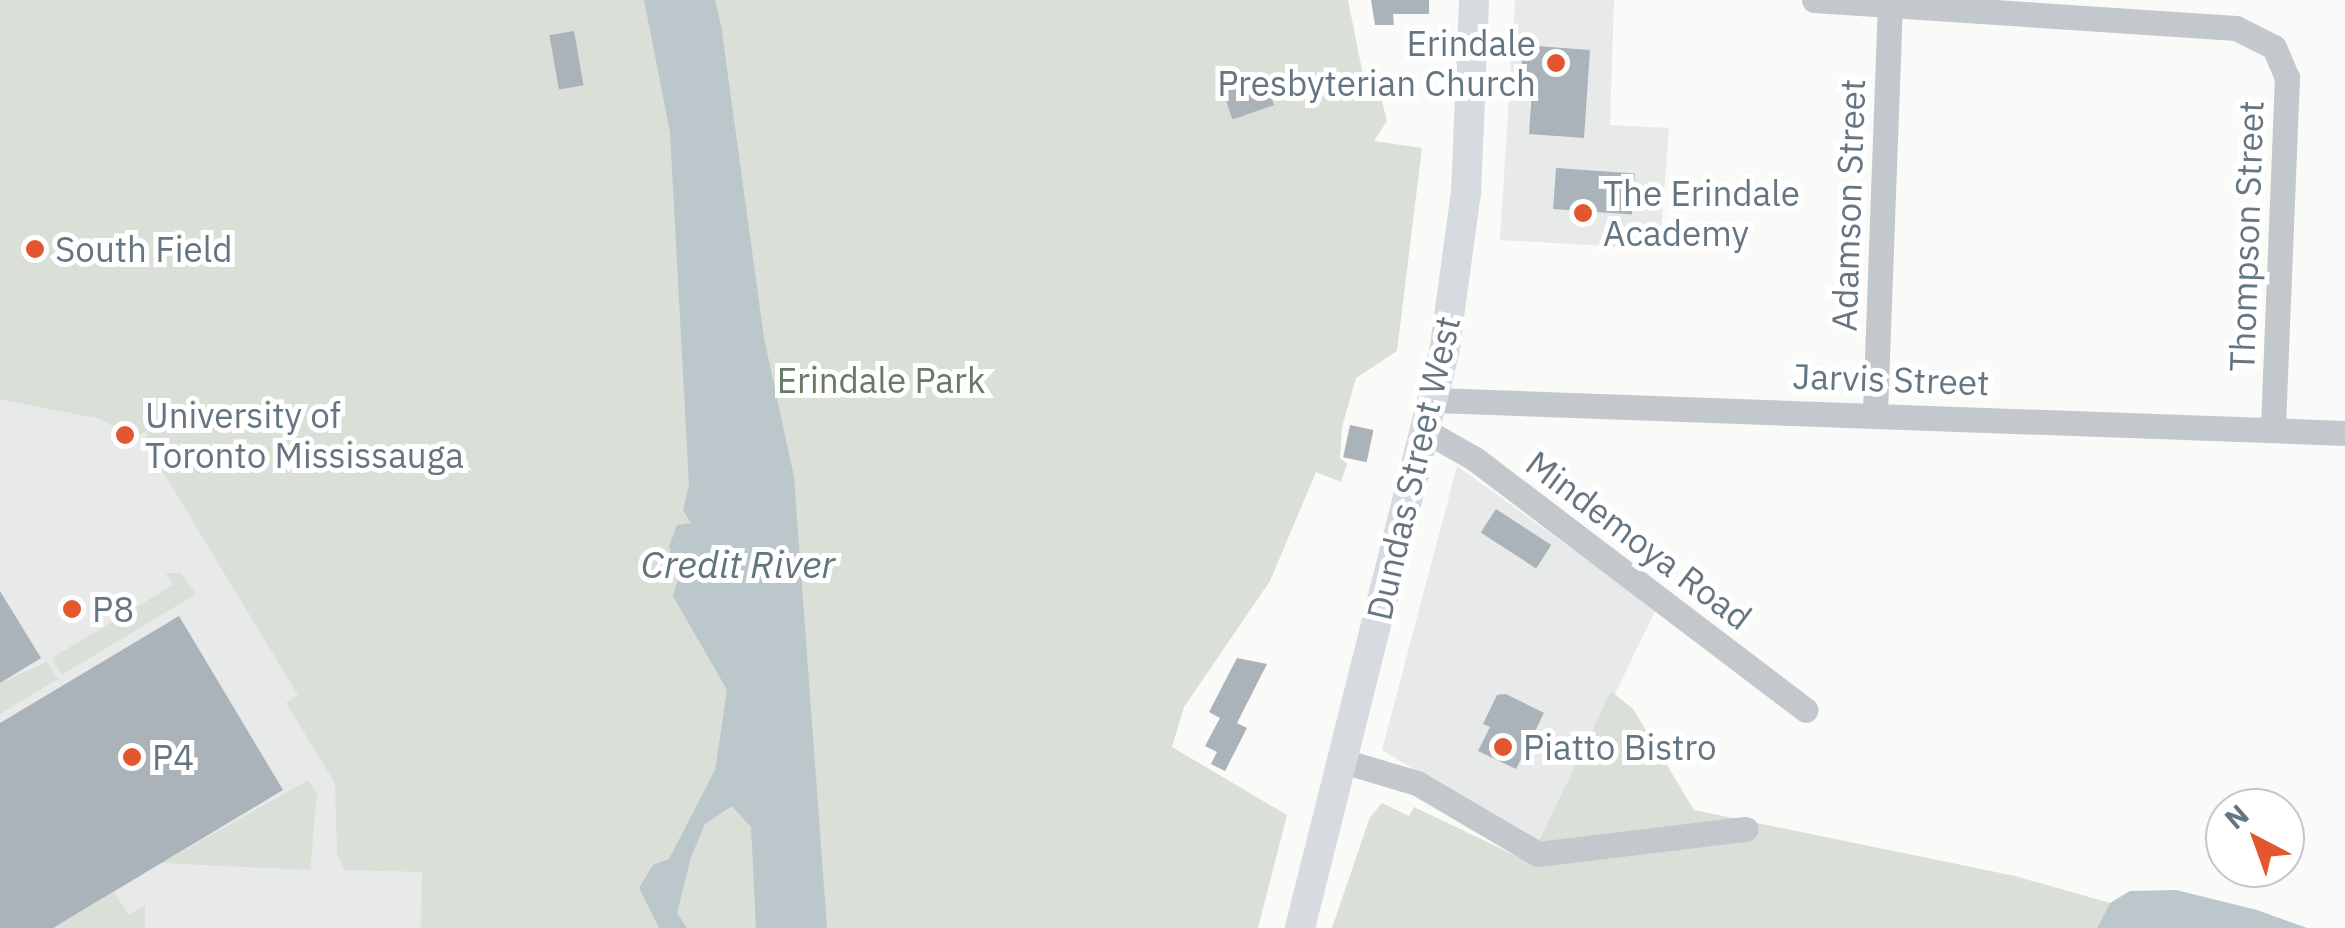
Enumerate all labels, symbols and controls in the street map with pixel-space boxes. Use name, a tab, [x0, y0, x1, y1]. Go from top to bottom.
place label: Erindale Presbyterian Church	[1217, 22, 1536, 104]
marker: Erindale Presbyterian Church	[1545, 52, 1567, 74]
street label: Adamson Street	[1823, 78, 1873, 332]
street label: Thompson Street	[2220, 100, 2272, 372]
place label: The Erindale Academy	[1603, 172, 1800, 254]
marker: The Erindale Academy	[1572, 202, 1594, 224]
place label: South Field	[55, 228, 233, 270]
marker: South Field	[24, 238, 46, 260]
street label: Dundas Street West	[1358, 312, 1468, 624]
street label: Jarvis Street	[1792, 355, 1990, 403]
park label: Erindale Park	[777, 359, 985, 401]
place label: University of Toronto Mississauga	[145, 394, 464, 476]
marker: University of Toronto Mississauga	[114, 424, 136, 446]
street label: Mindemoya Road	[1518, 442, 1760, 638]
water label: Credit River	[641, 541, 835, 587]
place label: P8	[92, 588, 134, 630]
marker: P8	[61, 598, 83, 620]
place label: Piatto Bistro	[1523, 726, 1717, 768]
place label: P4	[152, 736, 194, 778]
marker: Piatto Bistro	[1492, 736, 1514, 758]
marker: P4	[121, 746, 143, 768]
north arrow	[2205, 788, 2305, 888]
text: N	[2217, 796, 2256, 837]

